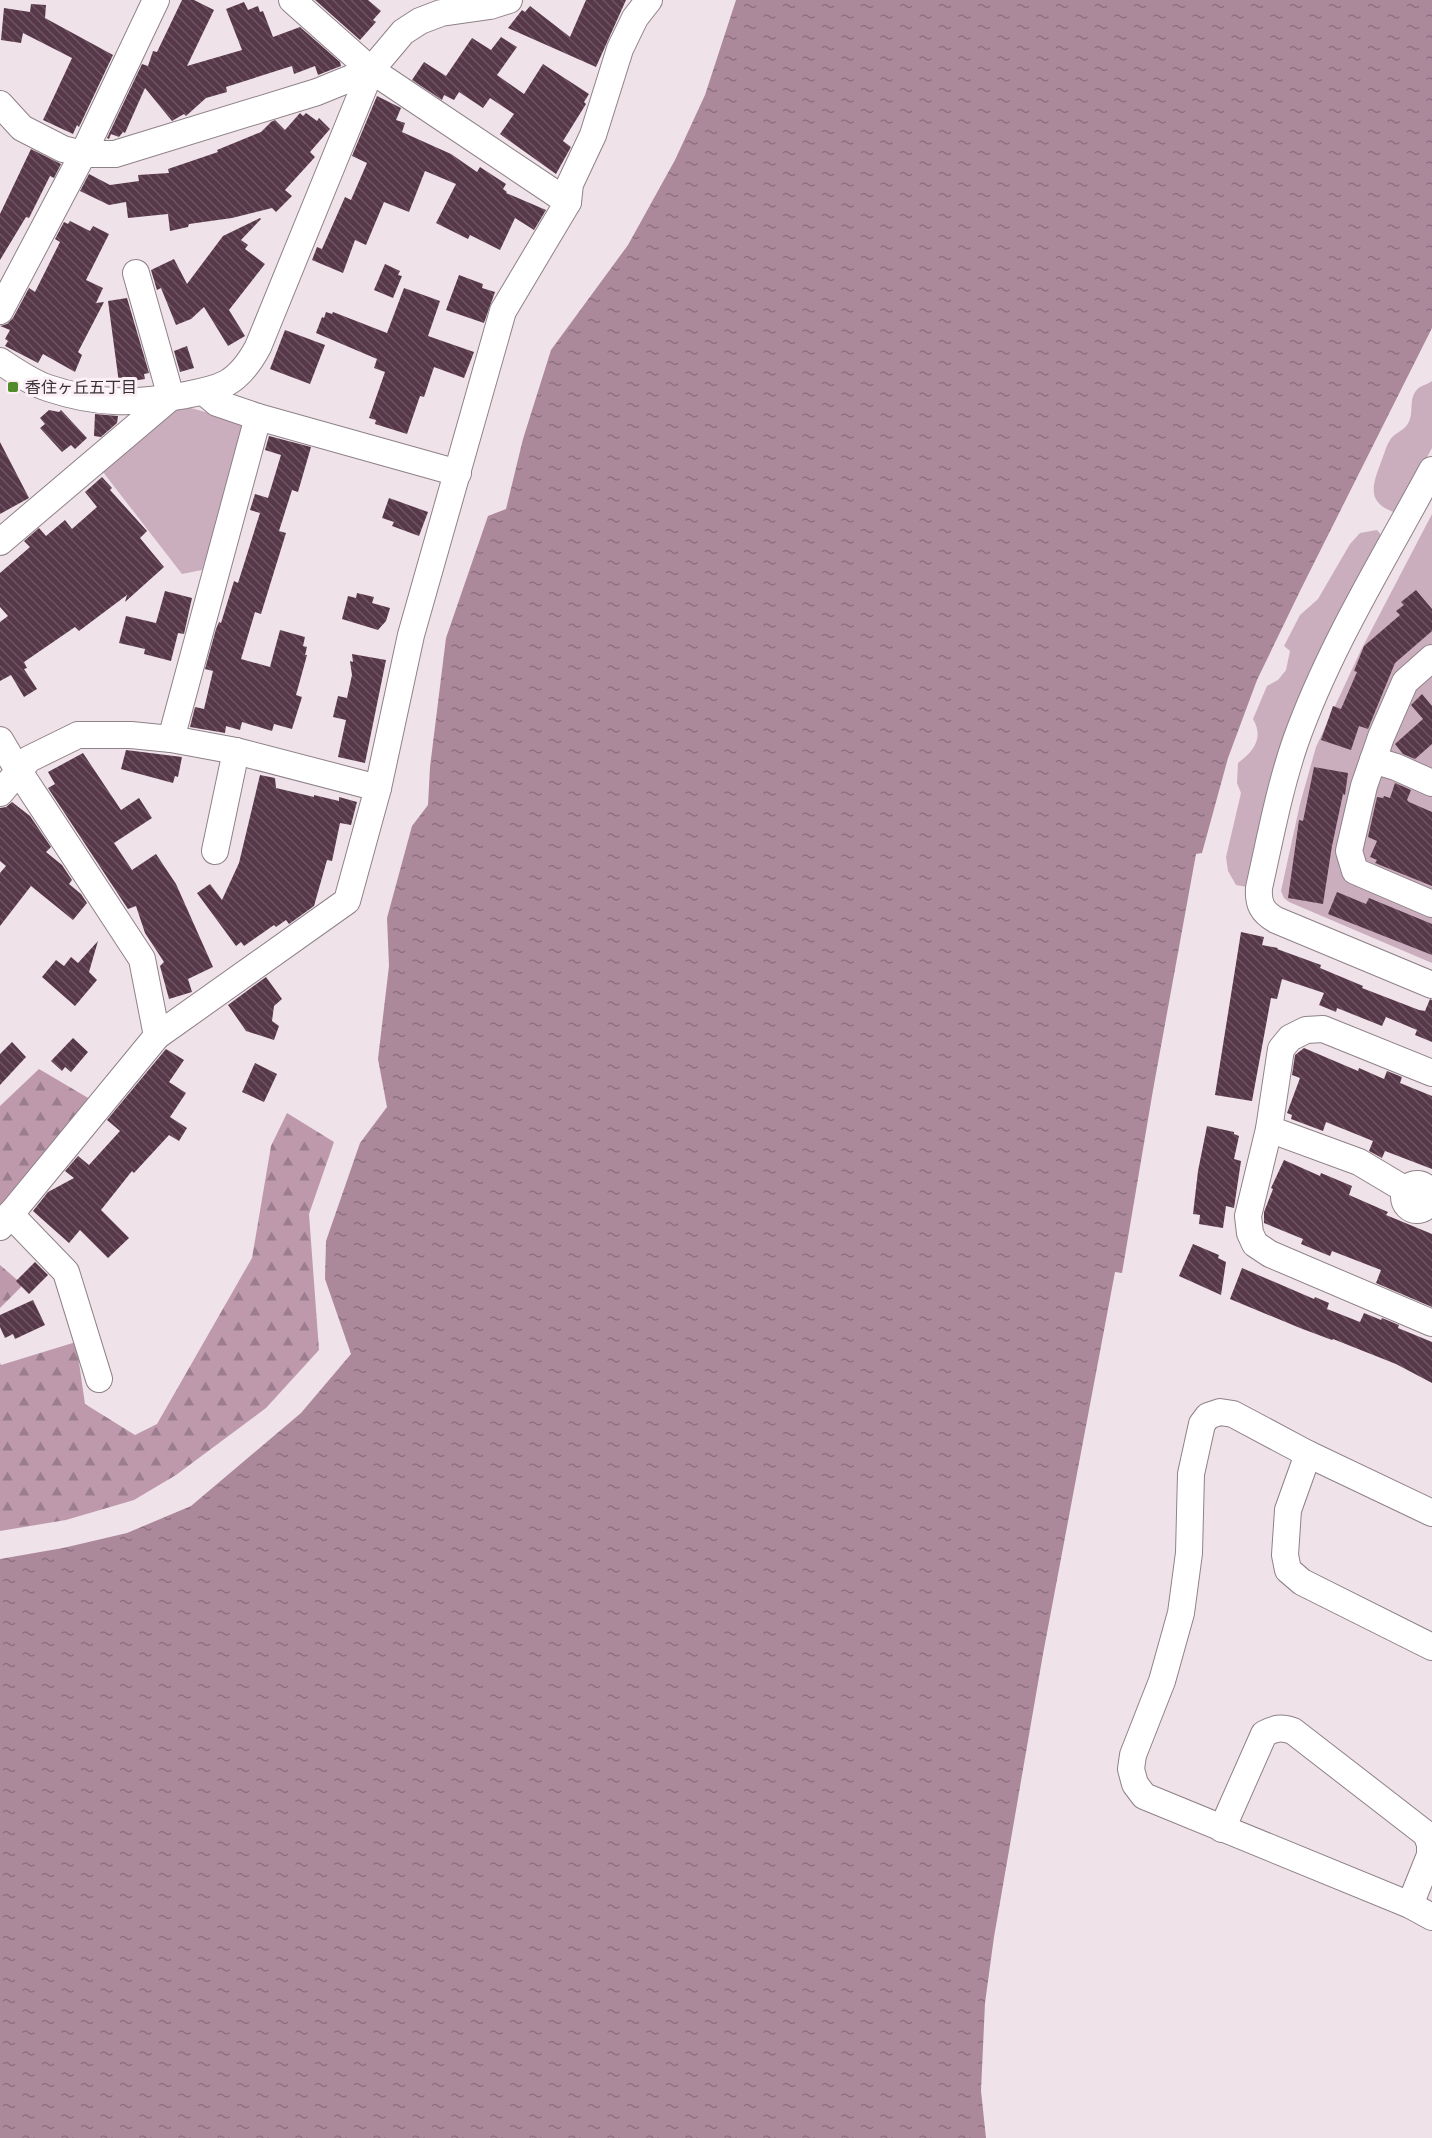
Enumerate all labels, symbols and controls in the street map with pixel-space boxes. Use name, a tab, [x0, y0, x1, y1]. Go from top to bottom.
place label: 香住ヶ丘五丁目	[25, 377, 137, 397]
marker: 香住ヶ丘五丁目	[6, 380, 20, 394]

